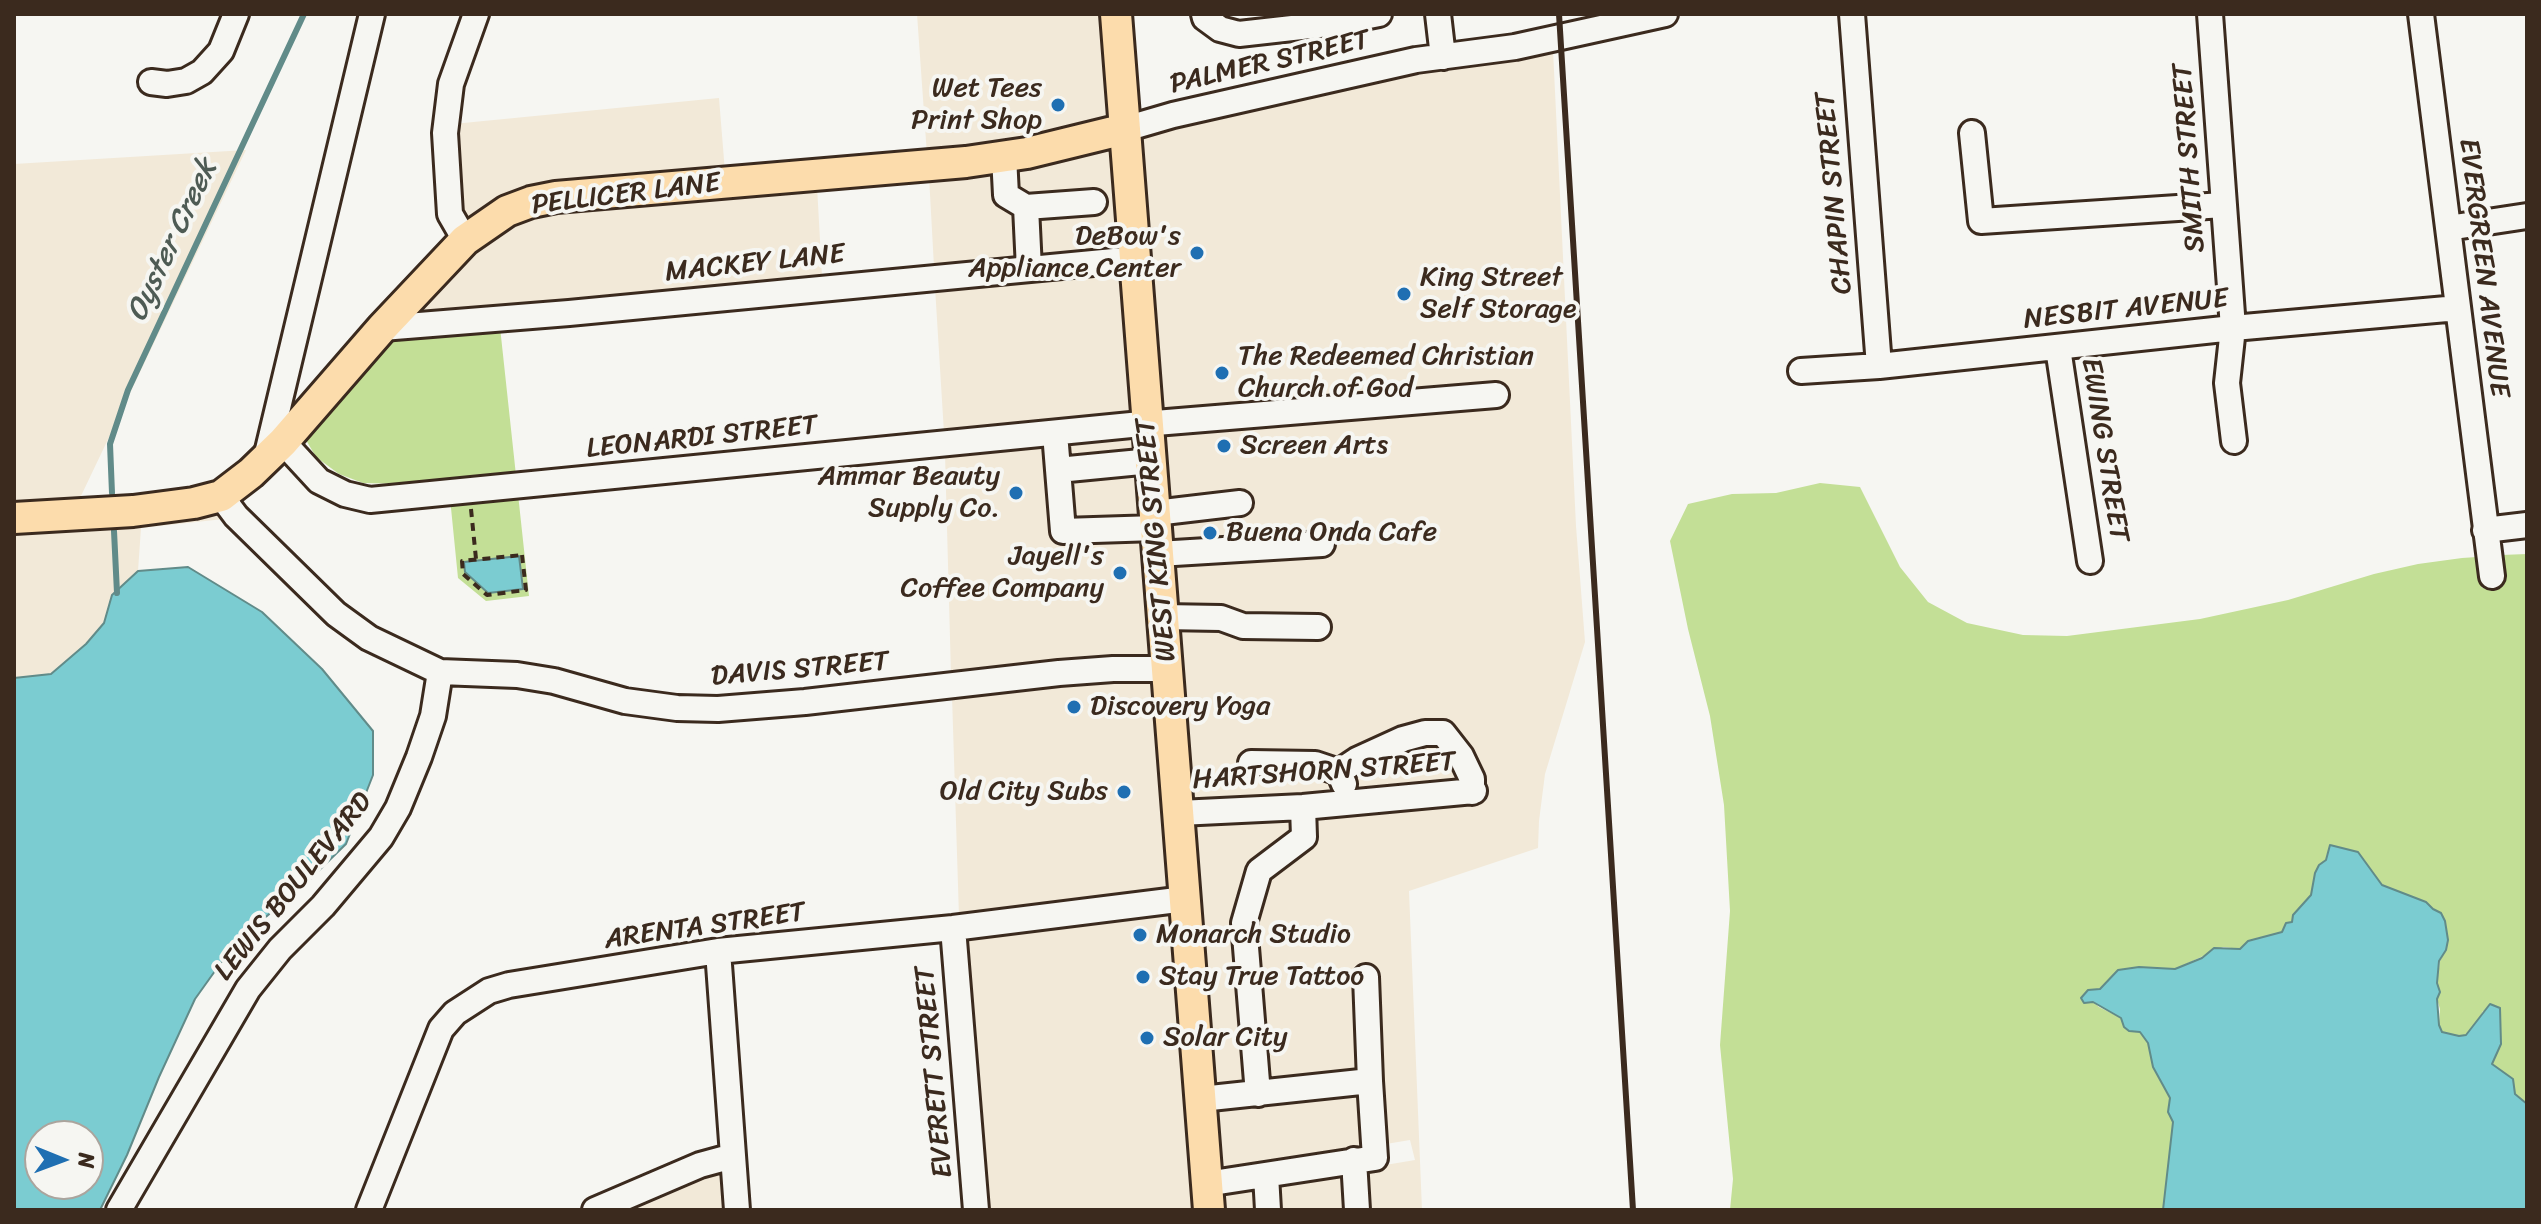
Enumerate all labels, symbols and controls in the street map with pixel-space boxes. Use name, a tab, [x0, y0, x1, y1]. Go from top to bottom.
street label: PALMER STREET	[1167, 24, 1373, 102]
street label: SMITH STREET	[2167, 62, 2213, 254]
place label: Wet Tees Print Shop	[911, 72, 1042, 138]
street label: CHAPIN STREET	[1809, 91, 1861, 295]
marker: Wet Tees Print Shop	[1049, 96, 1067, 114]
street label: EVERGREEN AVENUE	[2450, 137, 2516, 399]
water label: Oyster Creek	[120, 154, 226, 328]
street label: PELLICER LANE	[530, 167, 722, 223]
place label: DeBow's Appliance Center	[968, 220, 1181, 286]
street label: MACKEY LANE	[664, 238, 846, 290]
marker: DeBow's Appliance Center	[1188, 244, 1206, 262]
place label: King Street Self Storage	[1420, 261, 1577, 327]
street label: NESBIT AVENUE	[2022, 283, 2230, 337]
marker: King Street Self Storage	[1395, 285, 1413, 303]
place label: The Redeemed Christian Church of God	[1238, 340, 1534, 406]
street label: EWING STREET	[2073, 356, 2135, 544]
marker: The Redeemed Christian Church of God	[1213, 364, 1231, 382]
street label: LEONARDI STREET	[585, 409, 819, 467]
street label: WEST KING STREET	[1130, 417, 1184, 663]
place label: Screen Arts	[1240, 429, 1388, 463]
marker: Screen Arts	[1215, 437, 1233, 455]
place label: Ammar Beauty Supply Co.	[818, 460, 1000, 526]
marker: Ammar Beauty Supply Co.	[1007, 484, 1025, 502]
place label: Buena Onda Cafe	[1226, 516, 1437, 550]
marker: Buena Onda Cafe	[1201, 524, 1219, 542]
place label: Jayell's Coffee Company	[901, 540, 1104, 606]
marker: Jayell's Coffee Company	[1111, 564, 1129, 582]
street label: DAVIS STREET	[710, 645, 890, 695]
place label: Discovery Yoga	[1090, 690, 1270, 724]
marker: Discovery Yoga	[1065, 698, 1083, 716]
street label: HARTSHORN STREET	[1191, 746, 1457, 798]
place label: Old City Subs	[940, 775, 1108, 809]
marker: Old City Subs	[1115, 783, 1133, 801]
street label: LEWIS BOULEVARD	[208, 786, 380, 988]
street label: ARENTA STREET	[602, 896, 808, 958]
place label: Monarch Studio	[1156, 918, 1351, 952]
marker: Monarch Studio	[1131, 926, 1149, 944]
place label: Stay True Tattoo	[1159, 960, 1364, 994]
street label: EVERETT STREET	[909, 965, 961, 1179]
marker: Stay True Tattoo	[1134, 968, 1152, 986]
place label: Solar City	[1163, 1021, 1288, 1055]
marker: Solar City	[1138, 1029, 1156, 1047]
north arrow	[24, 1120, 104, 1200]
text: N	[67, 1152, 106, 1168]

